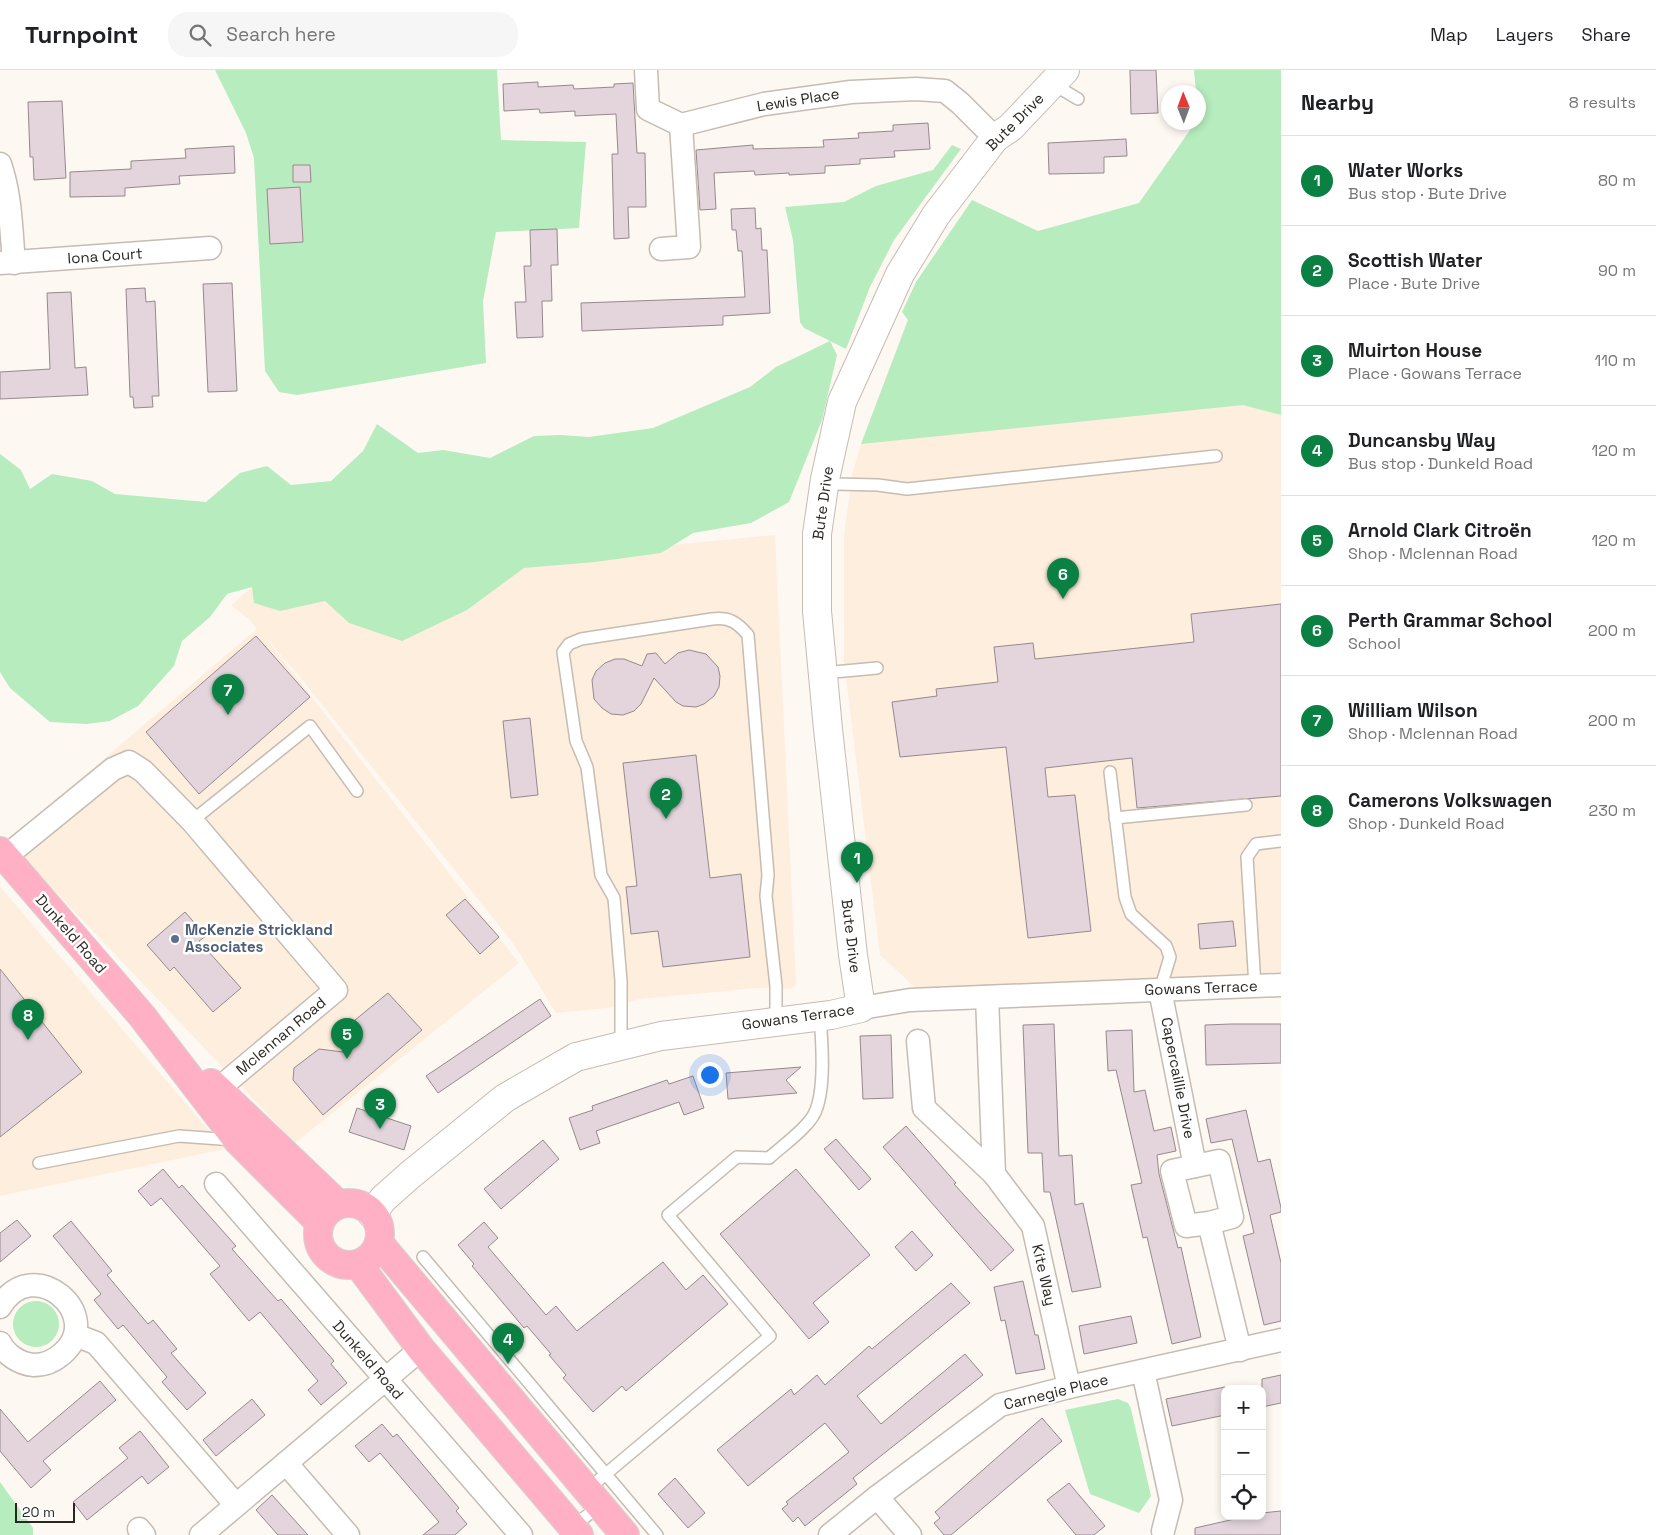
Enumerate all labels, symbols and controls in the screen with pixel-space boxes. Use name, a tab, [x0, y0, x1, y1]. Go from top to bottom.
search box	[168, 12, 518, 57]
text: Turnpoint	[25, 19, 138, 50]
icon: search	[186, 21, 214, 49]
text: Search here	[226, 22, 336, 47]
text: Map	[1430, 23, 1468, 46]
text: Layers	[1496, 23, 1553, 46]
text: Share	[1581, 23, 1631, 46]
street label: Lewis Place	[755, 84, 841, 115]
north arrow	[1161, 85, 1206, 130]
street label: Bute Drive	[982, 89, 1048, 155]
text: Nearby	[1301, 89, 1374, 116]
text: 8 results	[1569, 92, 1636, 113]
text: Water Works	[1348, 158, 1463, 183]
text: 1	[1313, 170, 1321, 191]
text: 80 m	[1598, 170, 1636, 191]
text: Bus stop · Bute Drive	[1348, 183, 1507, 204]
street label: Iona Court	[67, 243, 143, 268]
text: Scottish Water	[1348, 248, 1483, 273]
text: 2	[1312, 260, 1322, 281]
text: 90 m	[1598, 260, 1636, 281]
text: Place · Bute Drive	[1348, 273, 1480, 294]
text: Muirton House	[1348, 338, 1482, 363]
text: 3	[1312, 350, 1322, 371]
text: 110 m	[1594, 350, 1636, 371]
text: Place · Gowans Terrace	[1348, 363, 1522, 384]
text: Duncansby Way	[1348, 428, 1496, 453]
text: 4	[1312, 440, 1322, 461]
text: 120 m	[1592, 440, 1636, 461]
text: Bus stop · Dunkeld Road	[1348, 453, 1533, 474]
street label: Bute Drive	[808, 465, 837, 541]
text: Arnold Clark Citroën	[1348, 518, 1532, 543]
text: 5	[1312, 530, 1322, 551]
text: 120 m	[1592, 530, 1636, 551]
text: Shop · Mclennan Road	[1348, 543, 1518, 564]
pin: 6	[1047, 558, 1079, 599]
text: Perth Grammar School	[1348, 608, 1552, 633]
text: 6	[1312, 620, 1322, 641]
text: 200 m	[1588, 620, 1636, 641]
text: School	[1348, 633, 1401, 654]
pin: 7	[212, 674, 244, 715]
text: William Wilson	[1348, 698, 1478, 723]
text: 7	[1313, 710, 1321, 731]
text: 200 m	[1588, 710, 1636, 731]
text: Shop · Mclennan Road	[1348, 723, 1518, 744]
pin: 2	[650, 778, 682, 819]
text: Camerons Volkswagen	[1348, 788, 1552, 813]
text: 8	[1312, 800, 1322, 821]
text: 230 m	[1589, 800, 1636, 821]
text: Shop · Dunkeld Road	[1348, 813, 1505, 834]
pin: 1	[841, 842, 873, 883]
street label: Dunkeld Road	[32, 890, 111, 977]
street label: Bute Drive	[838, 898, 865, 974]
place label: McKenzie Strickland Associates	[185, 920, 333, 956]
marker: McKenzie Strickland Associates	[169, 933, 181, 945]
street label: Gowans Terrace	[1144, 976, 1258, 999]
street label: Mclennan Road	[232, 993, 329, 1079]
pin: 8	[12, 999, 44, 1040]
street label: Gowans Terrace	[740, 999, 856, 1034]
street label: Capercaillie Drive	[1157, 1016, 1200, 1140]
pin: 5	[331, 1018, 363, 1059]
your location	[697, 1062, 723, 1088]
pin: 3	[364, 1088, 396, 1129]
street label: Kite Way	[1028, 1242, 1061, 1308]
street label: Dunkeld Road	[329, 1316, 408, 1403]
pin: 4	[492, 1323, 524, 1364]
street label: Carnegie Place	[1002, 1369, 1110, 1414]
map controls	[1221, 1385, 1266, 1520]
button: +	[1221, 1385, 1266, 1430]
button: −	[1221, 1430, 1266, 1475]
button: locate	[1221, 1475, 1266, 1520]
scale bar	[15, 1500, 75, 1523]
text: 20 m	[22, 1503, 55, 1521]

